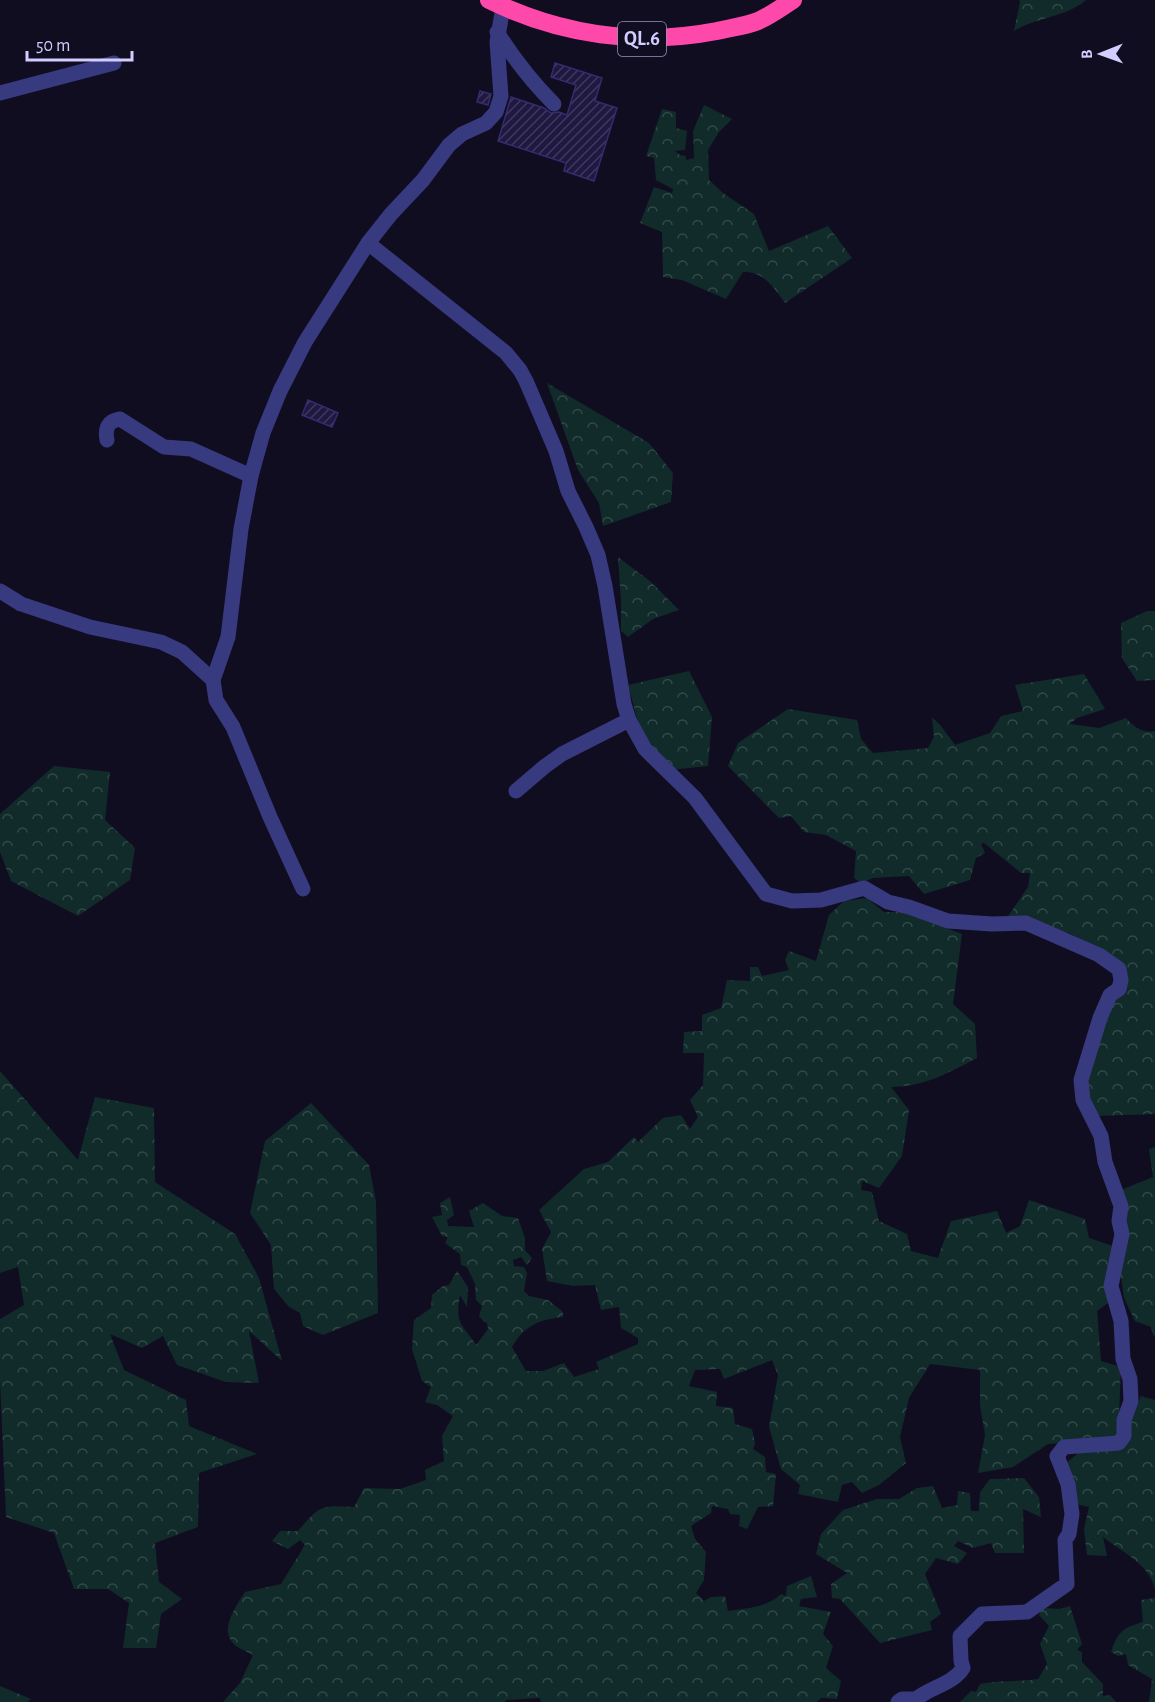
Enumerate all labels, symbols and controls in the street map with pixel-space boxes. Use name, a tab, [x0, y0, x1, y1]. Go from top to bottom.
road number: QL.6	[618, 22, 666, 56]
scale bar	[27, 24, 132, 62]
north arrow	[1071, 24, 1131, 84]
text: 50 m	[36, 37, 70, 55]
text: B	[1079, 49, 1095, 59]

